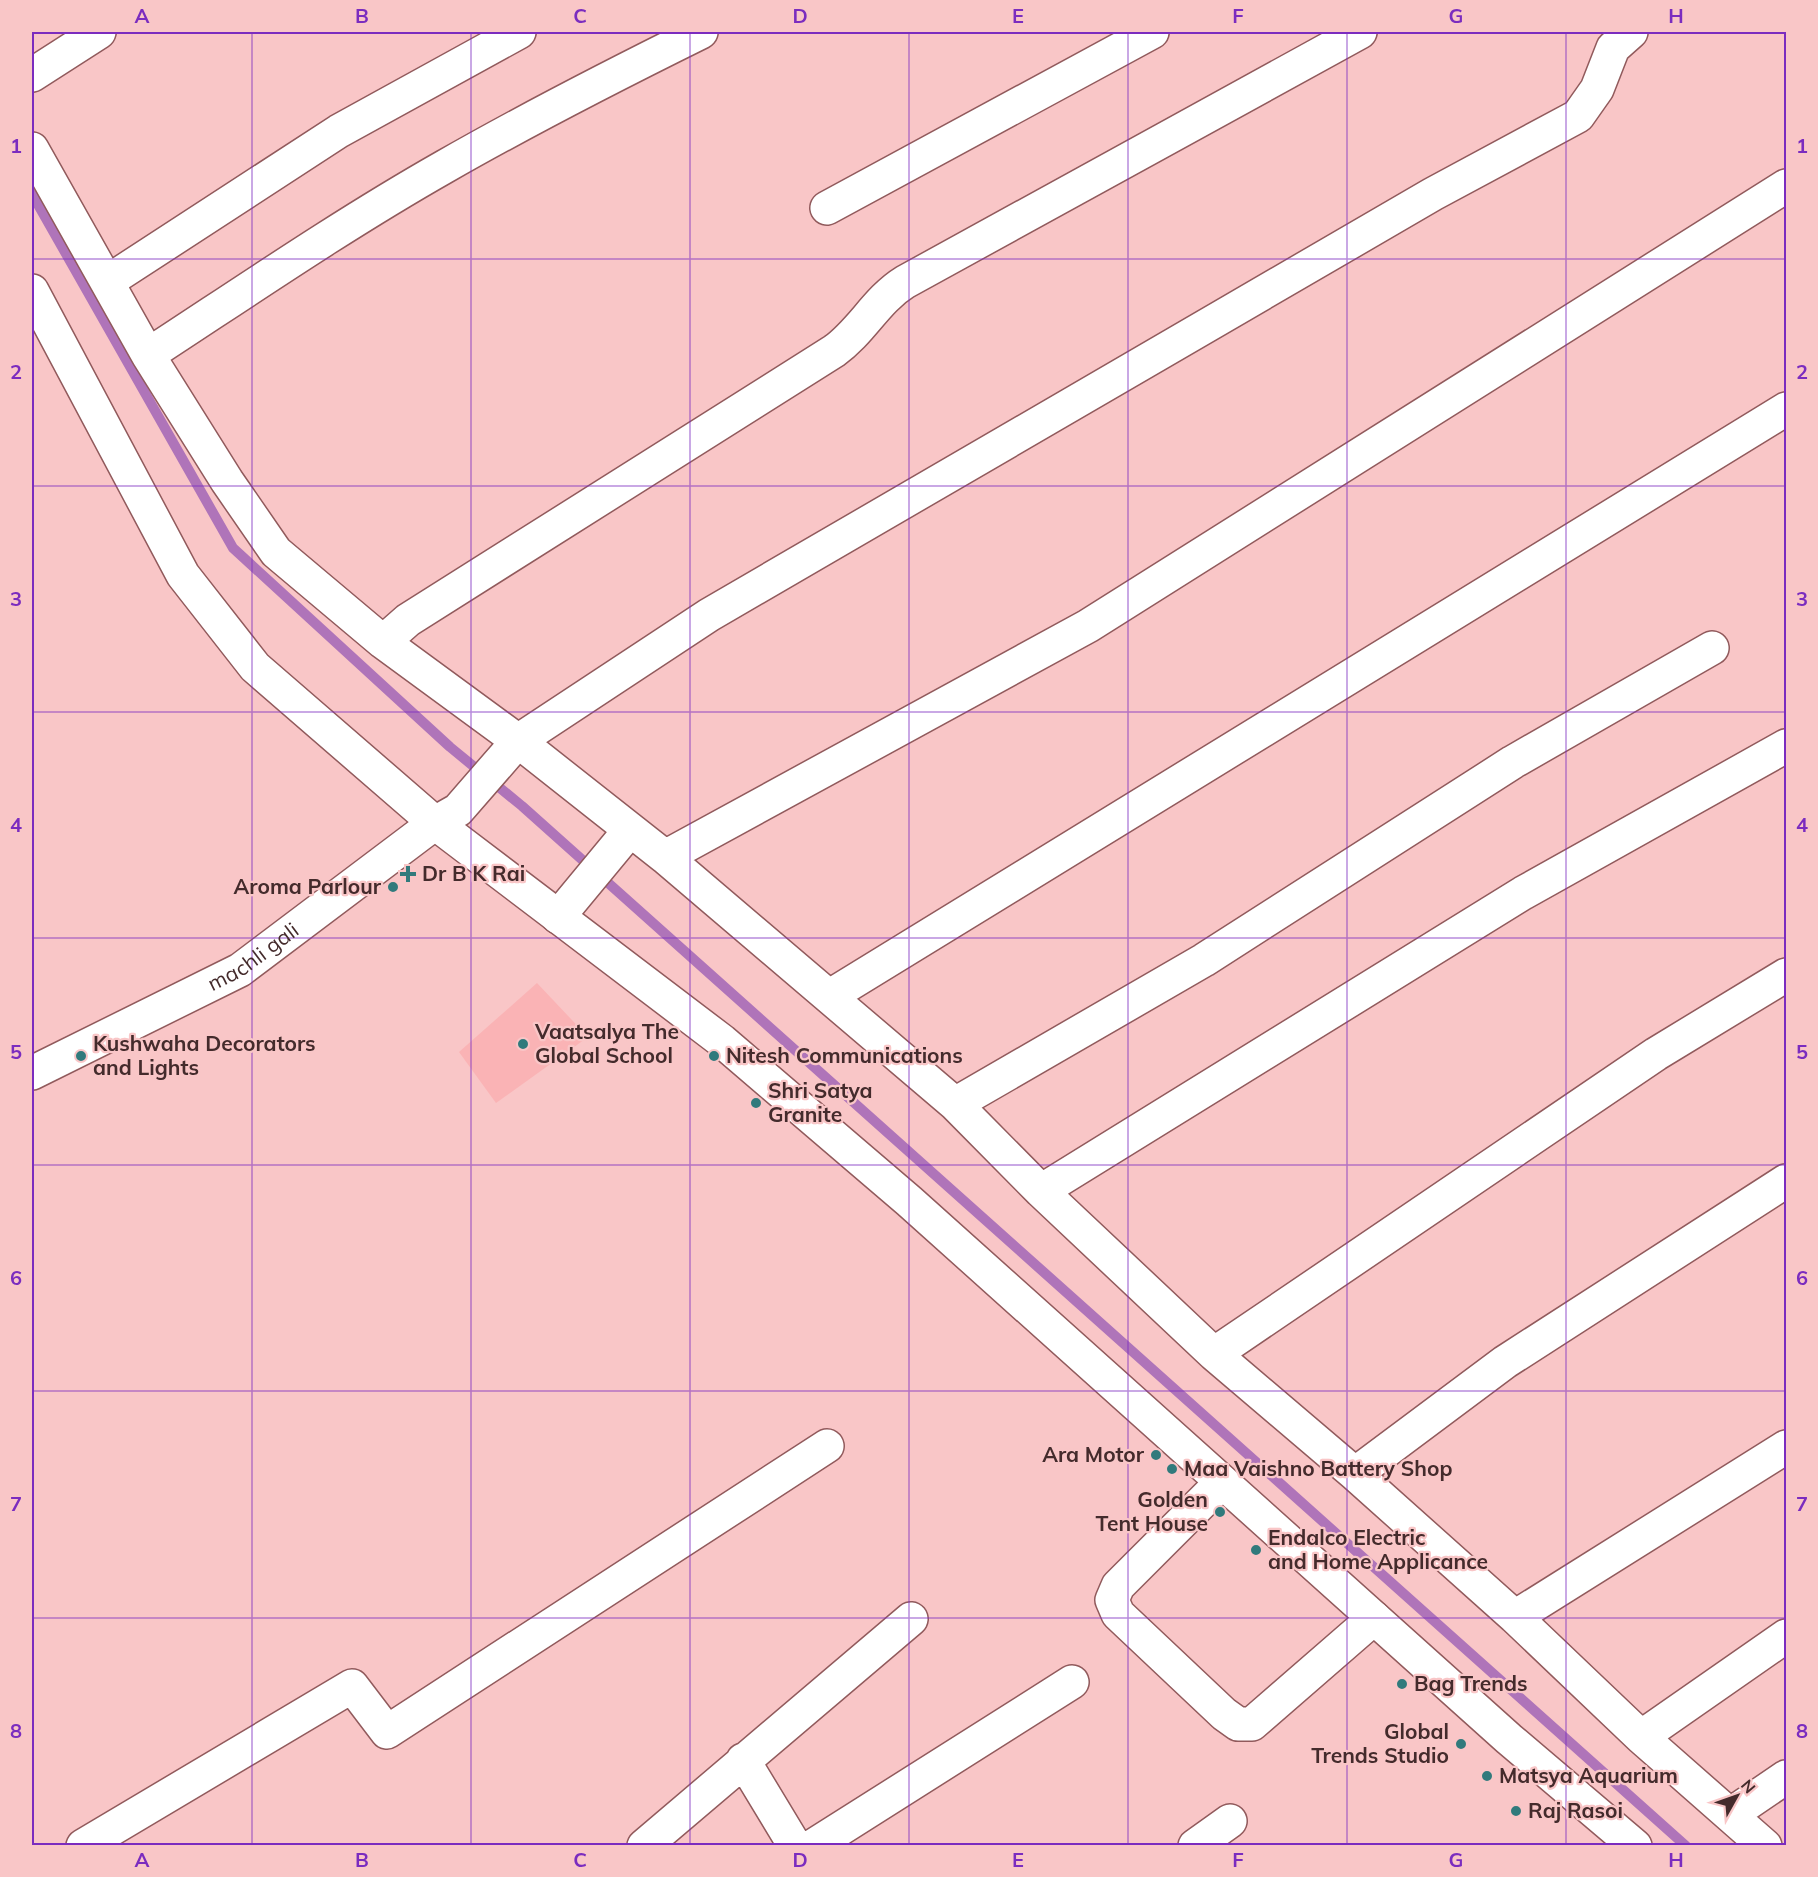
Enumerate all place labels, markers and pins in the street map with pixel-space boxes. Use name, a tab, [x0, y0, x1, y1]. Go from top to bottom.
place label: Dr B K Rai	[422, 860, 525, 886]
marker: Dr B K Rai	[399, 865, 417, 883]
place label: Aroma Parlour	[234, 873, 382, 899]
marker: Aroma Parlour	[386, 880, 400, 894]
place label: Vaatsalya The Global School	[534, 1018, 679, 1068]
place label: Kushwaha Decorators and Lights	[93, 1030, 316, 1080]
marker: Vaatsalya The Global School	[516, 1037, 530, 1051]
place label: Nitesh Communications	[726, 1042, 963, 1068]
marker: Kushwaha Decorators and Lights	[74, 1049, 88, 1063]
marker: Nitesh Communications	[707, 1049, 721, 1063]
place label: Shri Satya Granite	[768, 1077, 873, 1127]
marker: Shri Satya Granite	[749, 1096, 763, 1110]
place label: Ara Motor	[1042, 1441, 1145, 1467]
marker: Ara Motor	[1149, 1448, 1163, 1462]
place label: Maa Vaishno Battery Shop	[1184, 1455, 1452, 1481]
marker: Maa Vaishno Battery Shop	[1165, 1462, 1179, 1476]
place label: Golden Tent House	[1096, 1486, 1208, 1536]
marker: Golden Tent House	[1213, 1505, 1227, 1519]
place label: Endalco Electric and Home Applicance	[1268, 1524, 1488, 1574]
marker: Endalco Electric and Home Applicance	[1249, 1543, 1263, 1557]
place label: Bag Trends	[1414, 1670, 1527, 1696]
marker: Bag Trends	[1395, 1677, 1409, 1691]
place label: Global Trends Studio	[1311, 1718, 1449, 1768]
marker: Global Trends Studio	[1454, 1737, 1468, 1751]
place label: Matsya Aquarium	[1499, 1762, 1678, 1788]
marker: Matsya Aquarium	[1480, 1769, 1494, 1783]
place label: Raj Rasoi	[1528, 1797, 1623, 1823]
marker: Raj Rasoi	[1509, 1804, 1523, 1818]

